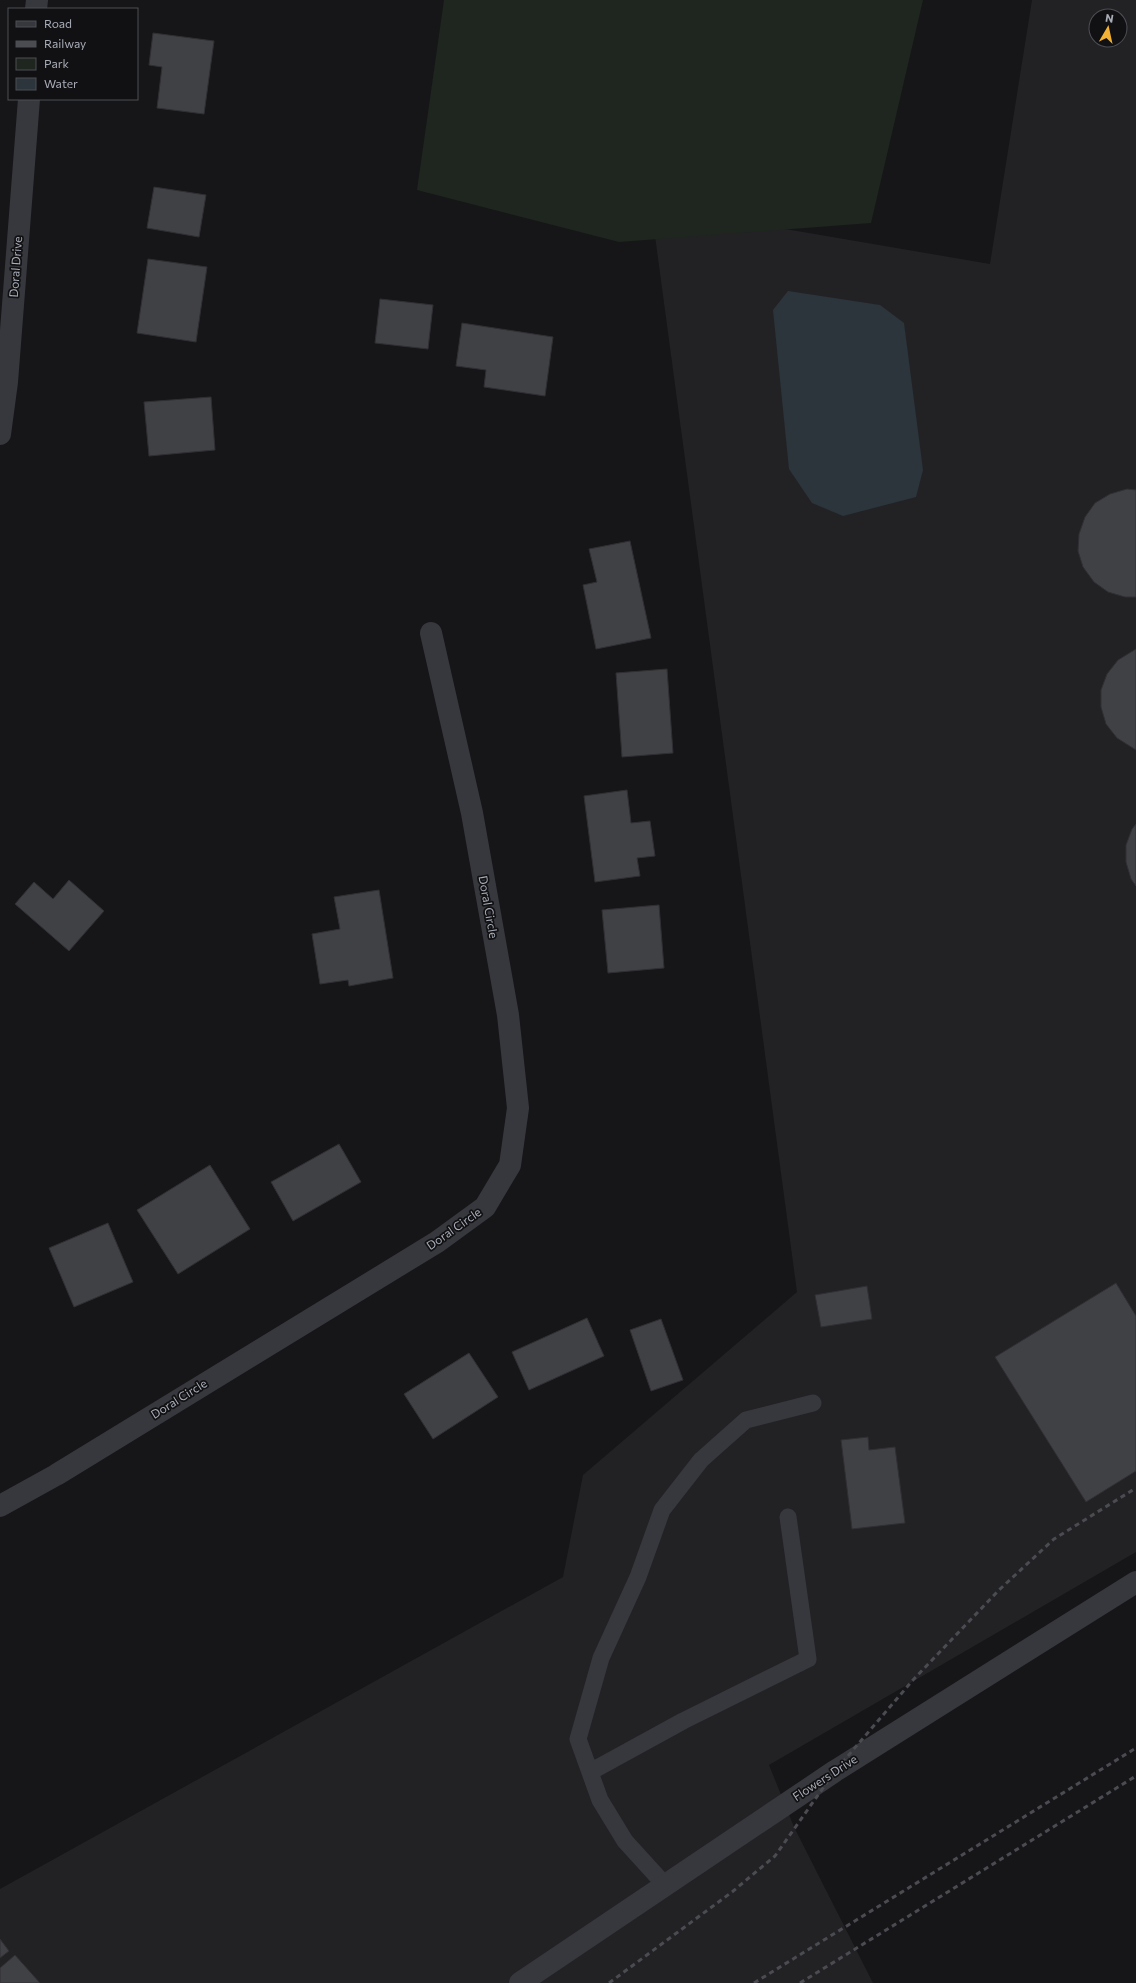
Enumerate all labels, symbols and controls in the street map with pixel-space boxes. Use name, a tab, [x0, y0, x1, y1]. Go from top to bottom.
legend	[8, 8, 138, 100]
north arrow	[1088, 8, 1128, 48]
text: N	[1105, 11, 1115, 25]
text: Road	[44, 16, 72, 30]
text: Railway	[44, 36, 86, 50]
text: Park	[44, 56, 70, 70]
text: Water	[44, 76, 78, 90]
street label: Doral Drive	[6, 236, 24, 298]
street label: Doral Circle	[477, 874, 501, 939]
street label: Doral Circle	[423, 1204, 483, 1252]
street label: Doral Circle	[148, 1375, 209, 1421]
street label: Flowers Drive	[790, 1751, 859, 1803]

